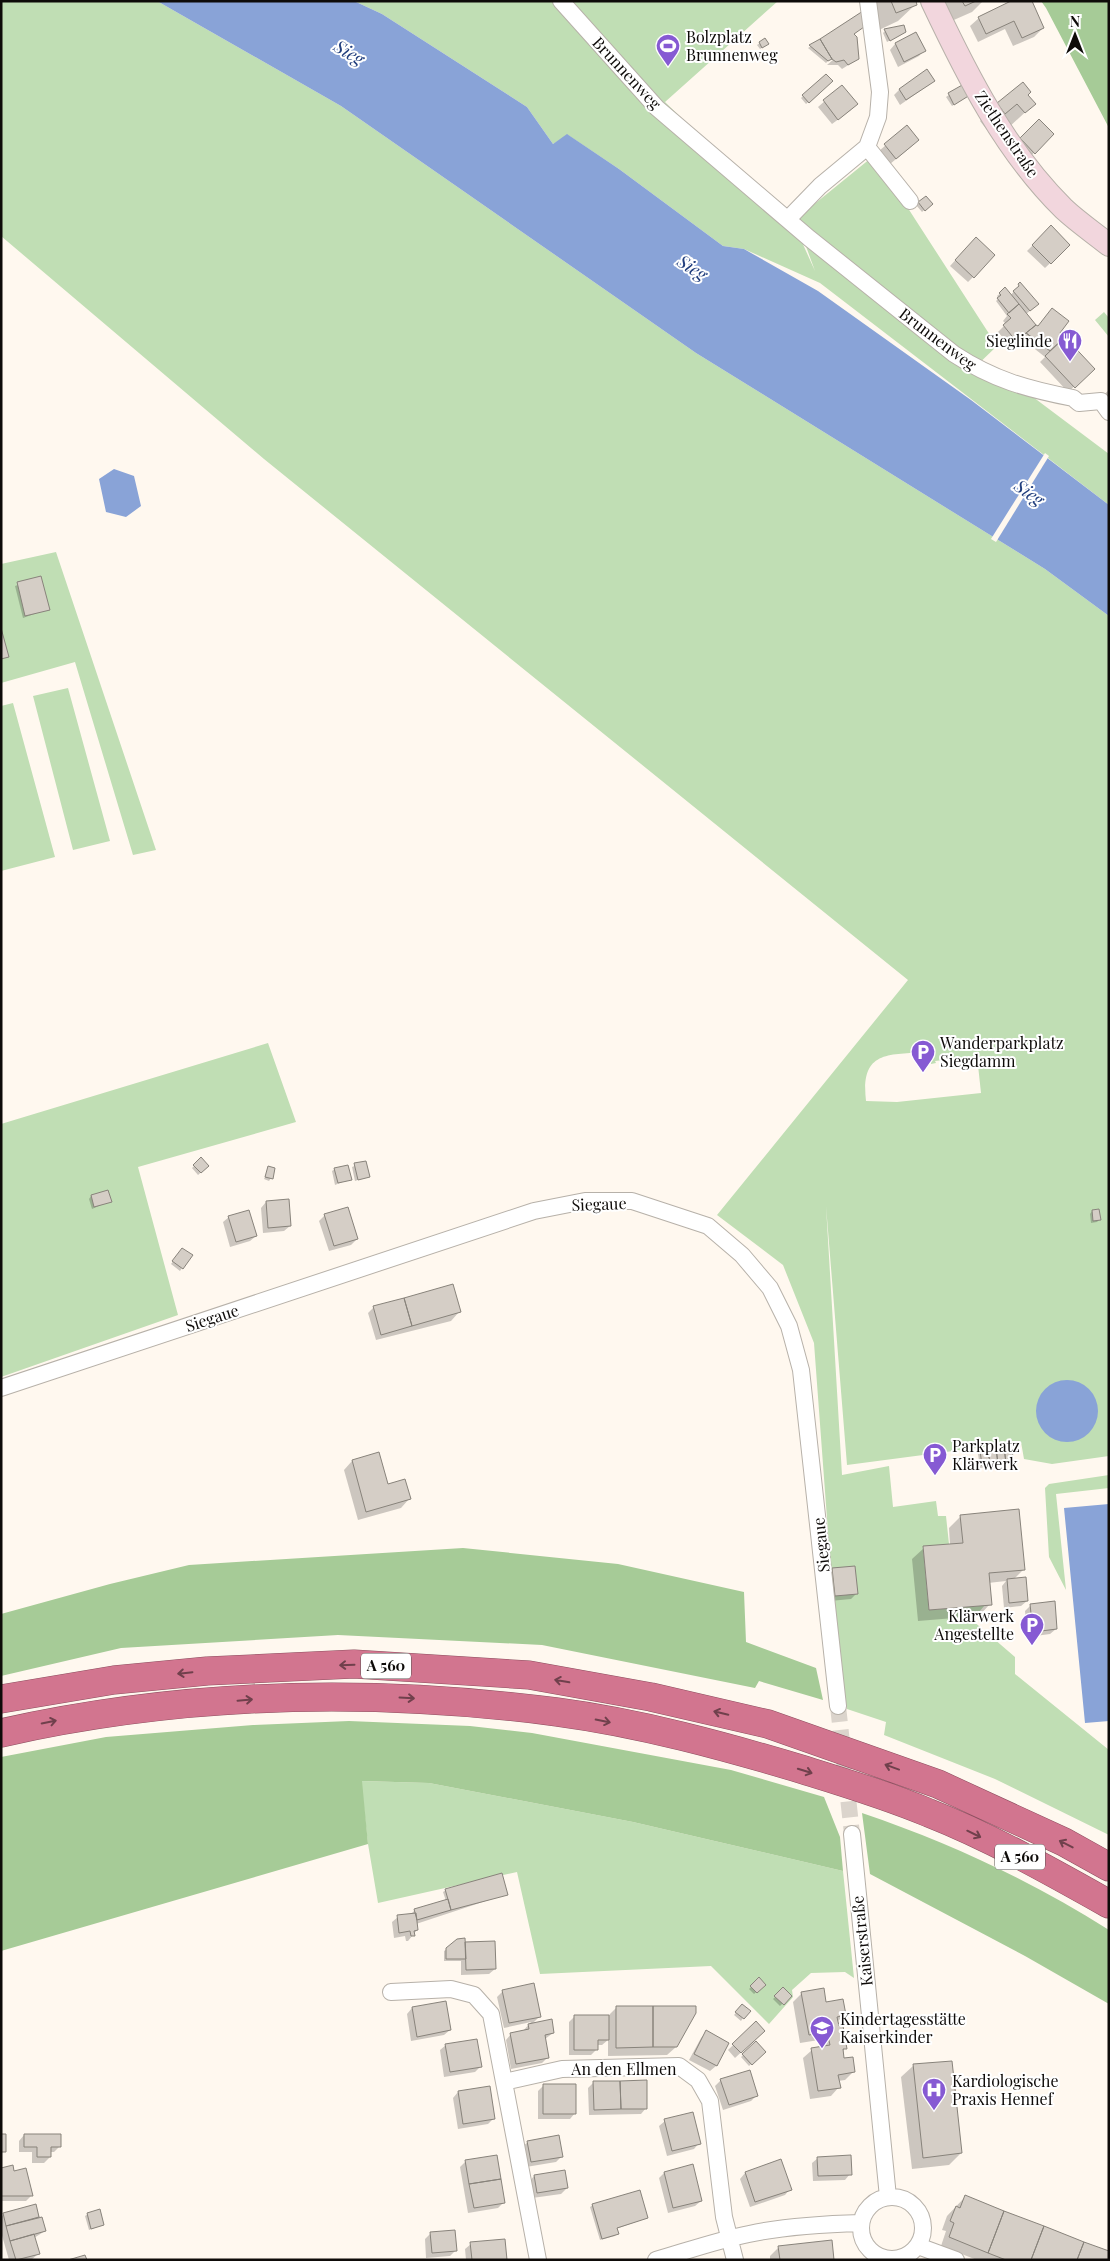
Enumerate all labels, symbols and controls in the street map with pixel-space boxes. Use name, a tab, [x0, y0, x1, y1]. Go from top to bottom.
north arrow	[1050, 10, 1100, 60]
text: N	[1070, 12, 1080, 31]
place label: Bolzplatz Brunnenweg	[686, 26, 778, 65]
street label: Brunnenweg	[588, 32, 667, 114]
water label: Sieg	[329, 33, 371, 71]
sports icon: Bolzplatz Brunnenweg	[655, 33, 681, 67]
street label: Ziethenstraße	[971, 86, 1044, 181]
water label: Sieg	[672, 248, 714, 287]
street label: Brunnenweg	[895, 303, 982, 375]
restaurant icon: Sieglinde	[1057, 328, 1083, 362]
place label: Sieglinde	[986, 330, 1052, 351]
water label: Sieg	[1009, 473, 1051, 512]
place label: Wanderparkplatz Siegdamm	[939, 1032, 1064, 1071]
parking icon: Wanderparkplatz Siegdamm	[910, 1039, 936, 1073]
street label: Siegaue	[571, 1192, 627, 1215]
street label: Siegaue	[182, 1299, 241, 1336]
place label: Parkplatz Klärwerk	[952, 1435, 1020, 1474]
parking icon: Parkplatz Klärwerk	[922, 1442, 948, 1476]
street label: Siegaue	[807, 1517, 834, 1574]
place label: Klärwerk Angestellte	[933, 1605, 1014, 1644]
parking icon: Klärwerk Angestellte	[1019, 1612, 1045, 1646]
road number: A 560	[361, 1654, 411, 1678]
one-way arrow	[340, 1660, 356, 1669]
one-way arrow	[177, 1668, 193, 1678]
one-way arrow	[554, 1676, 570, 1686]
one-way arrow	[399, 1693, 415, 1702]
one-way arrow	[237, 1695, 253, 1705]
one-way arrow	[713, 1708, 729, 1717]
one-way arrow	[595, 1716, 611, 1726]
one-way arrow	[40, 1717, 56, 1727]
one-way arrow	[885, 1762, 901, 1771]
one-way arrow	[797, 1767, 812, 1776]
one-way arrow	[966, 1829, 981, 1839]
one-way arrow	[1059, 1839, 1074, 1848]
road number: A 560	[995, 1844, 1045, 1870]
street label: Kaiserstraße	[846, 1895, 877, 1987]
place label: Kindertagesstätte Kaiserkinder	[840, 2008, 966, 2047]
school or university icon: Kindertagesstätte Kaiserkinder	[809, 2015, 835, 2049]
street label: An den Ellmen	[570, 2058, 677, 2079]
place label: Kardiologische Praxis Hennef	[952, 2070, 1059, 2109]
hospital icon: Kardiologische Praxis Hennef	[921, 2077, 947, 2111]

